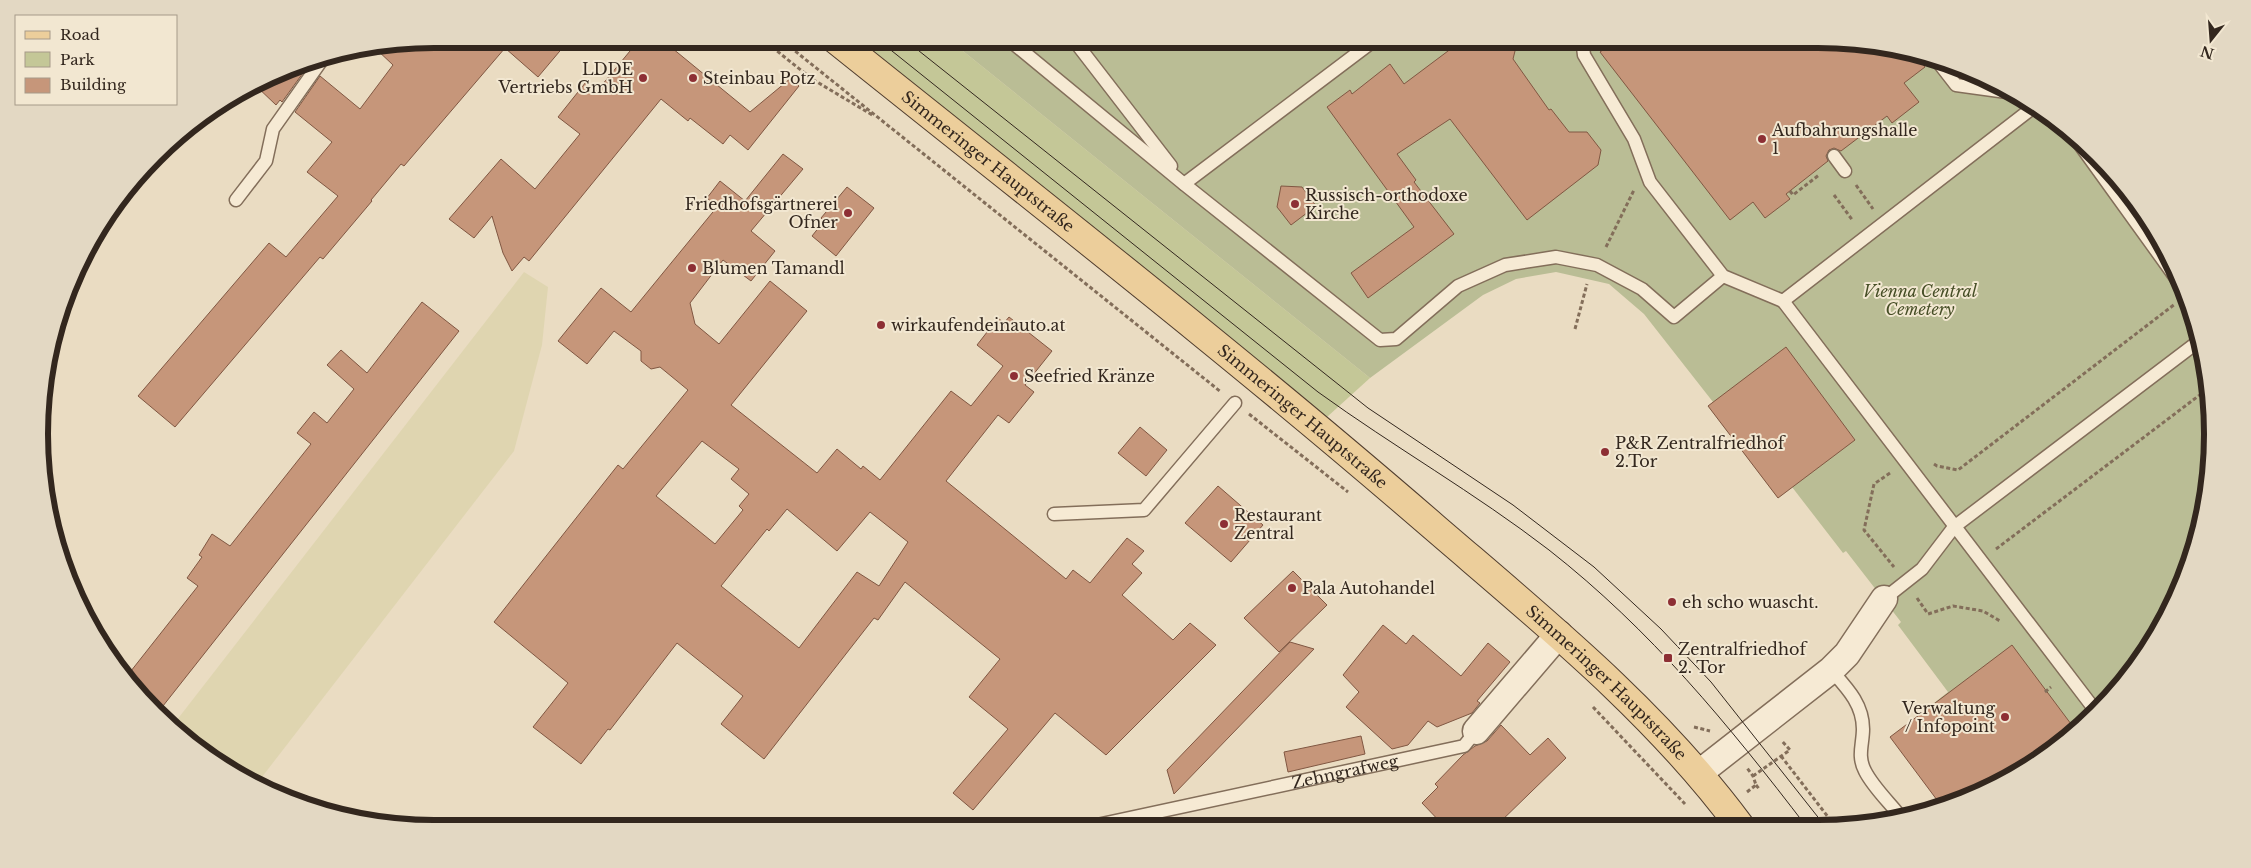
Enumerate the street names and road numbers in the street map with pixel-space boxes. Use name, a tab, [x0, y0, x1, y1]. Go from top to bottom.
street label: Simmeringer Hauptstraße	[898, 86, 1079, 236]
street label: Simmeringer Hauptstraße	[1214, 340, 1392, 493]
street label: Simmeringer Hauptstraße	[1522, 601, 1691, 764]
street label: Zehngrafweg	[1290, 750, 1400, 793]

